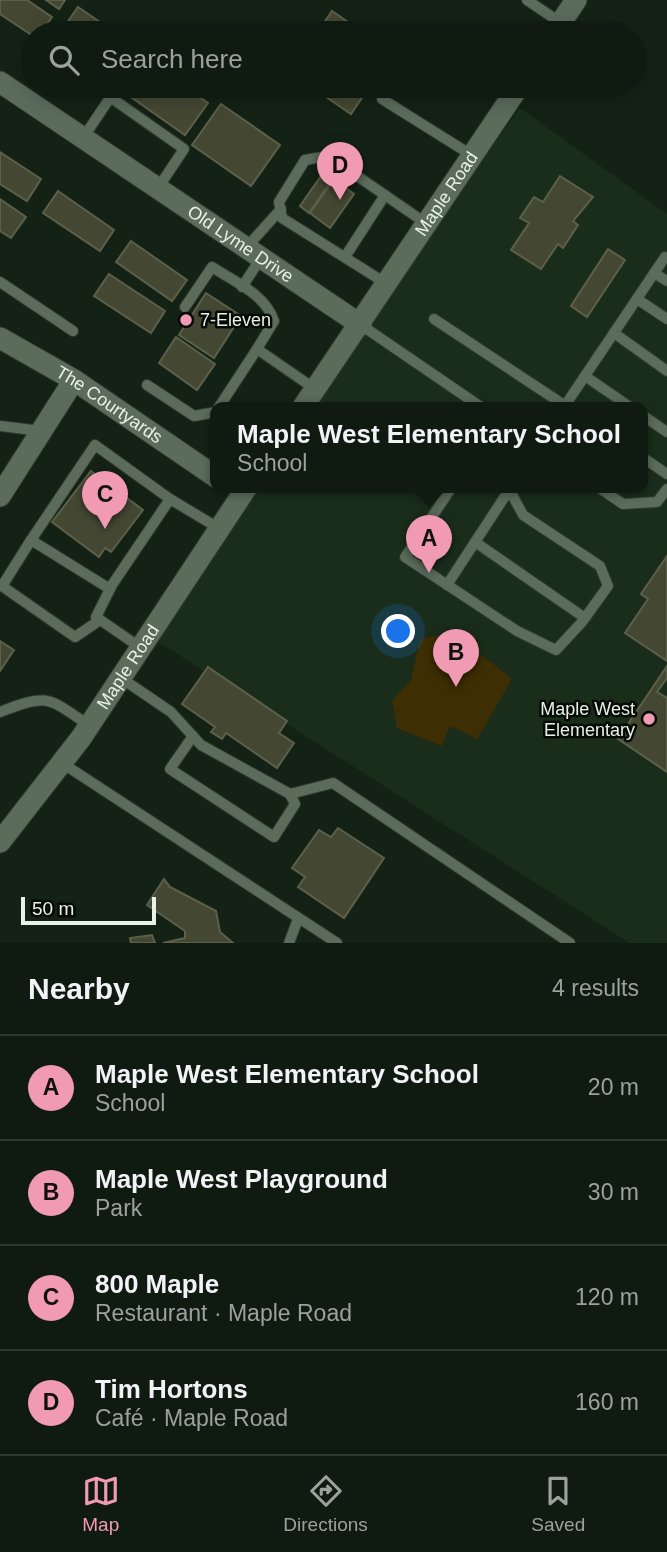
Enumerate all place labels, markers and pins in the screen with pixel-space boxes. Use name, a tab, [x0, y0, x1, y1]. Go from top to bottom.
pin: D	[317, 142, 363, 200]
place label: 7-Eleven	[200, 310, 271, 330]
marker: 7-Eleven	[178, 312, 194, 328]
pin: C	[82, 471, 128, 529]
pin: A	[406, 515, 452, 573]
pin: B	[433, 629, 479, 687]
place label: Maple West Elementary	[540, 699, 635, 740]
marker: Maple West Elementary	[641, 711, 657, 727]

